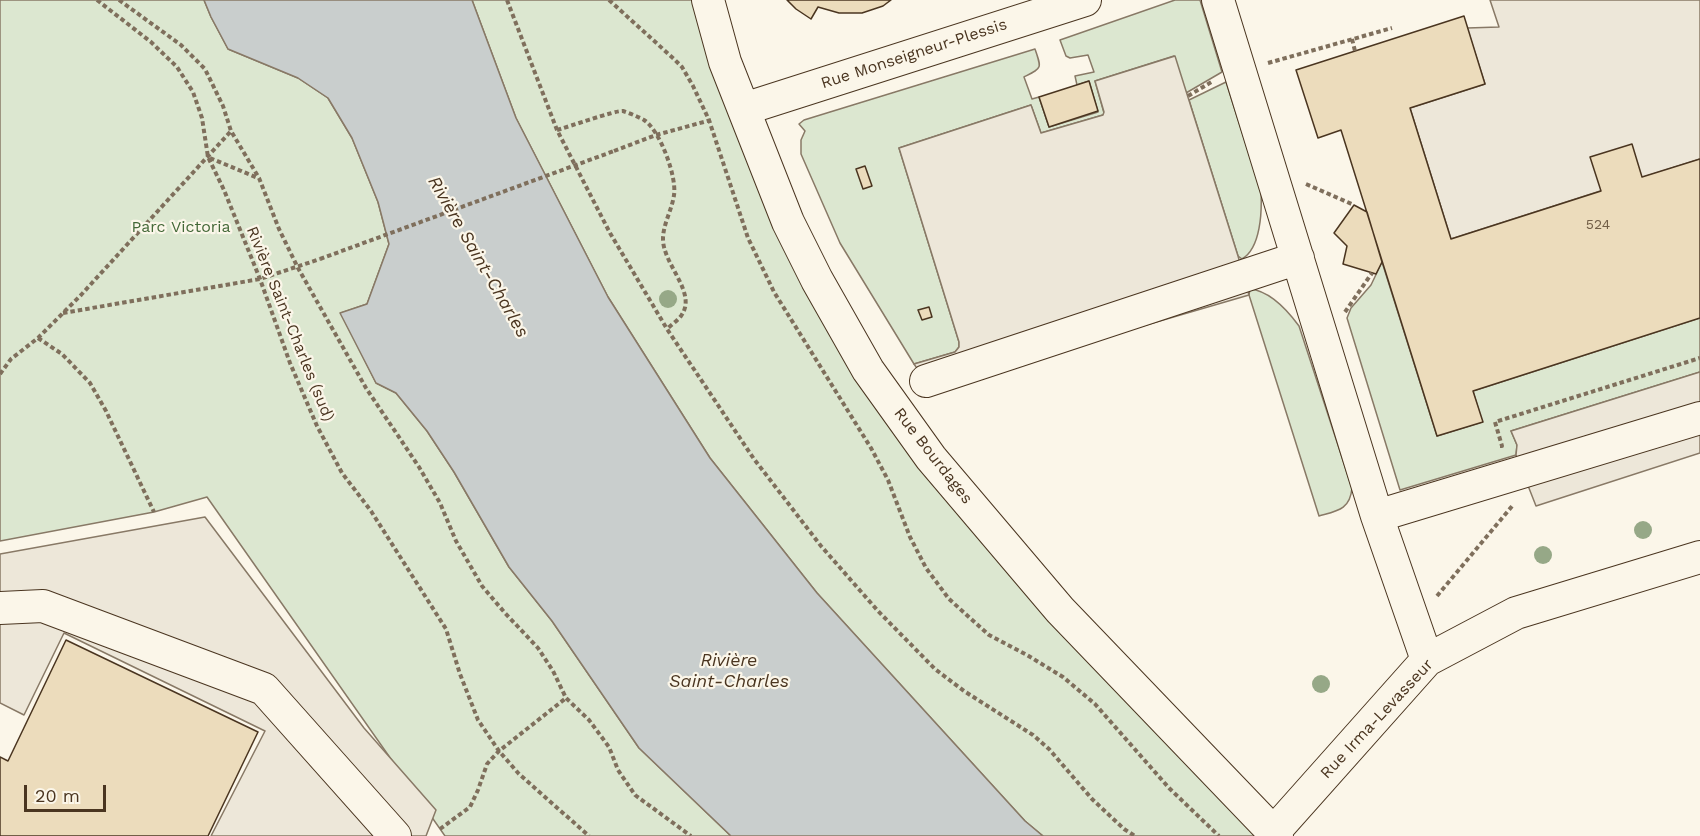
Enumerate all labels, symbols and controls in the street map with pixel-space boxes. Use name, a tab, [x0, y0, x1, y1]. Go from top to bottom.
street label: Rue Monseigneur-Plessis	[819, 15, 1009, 93]
water label: Rivière Saint-Charles	[423, 172, 533, 342]
park label: Parc Victoria	[131, 217, 231, 237]
house number: 524	[1586, 217, 1610, 233]
street label: Rivière Saint-Charles (sud)	[242, 224, 338, 424]
street label: Rue Bourdages	[890, 404, 976, 508]
water label: Rivière Saint-Charles	[669, 650, 789, 692]
street label: Rue Irma-Levasseur	[1317, 655, 1437, 783]
scale bar	[27, 773, 110, 811]
text: 20 m	[35, 785, 80, 806]

